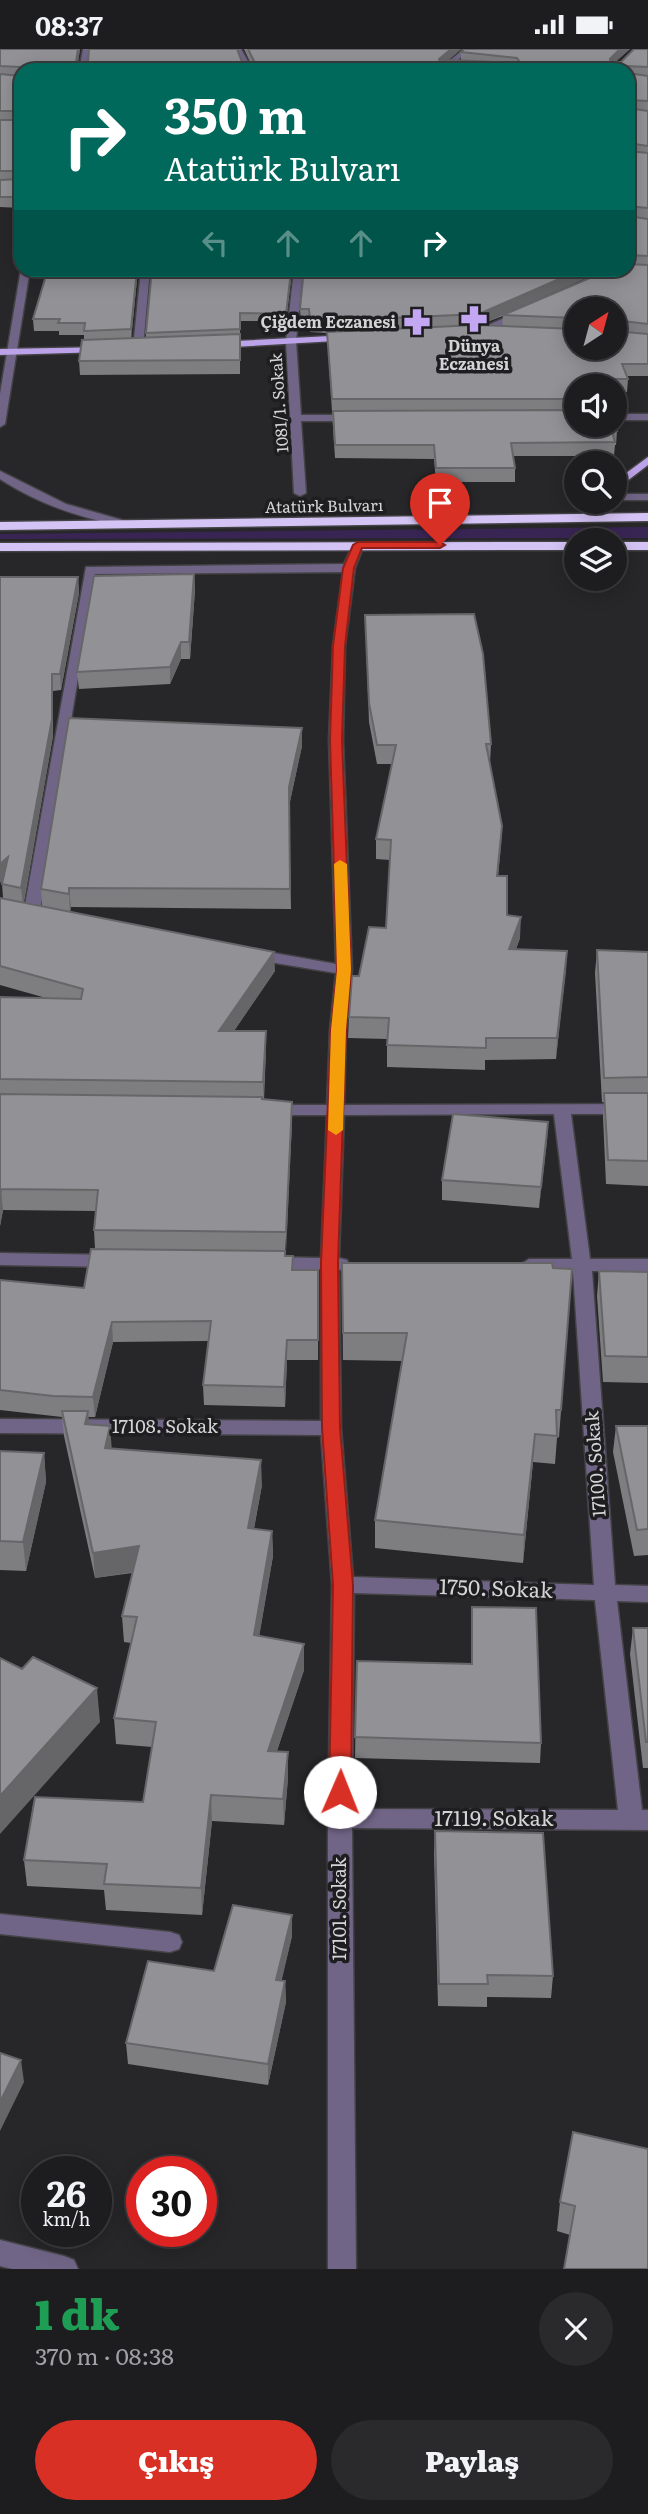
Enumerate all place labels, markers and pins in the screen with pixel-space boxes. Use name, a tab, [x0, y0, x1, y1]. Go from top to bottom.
pharmacy icon: Dünya Eczanesi	[459, 304, 489, 334]
pharmacy icon: Çiğdem Eczanesi	[402, 307, 432, 337]
place label: Çiğdem Eczanesi	[260, 309, 396, 333]
place label: Dünya Eczanesi	[439, 333, 510, 375]
pin	[410, 473, 470, 545]

